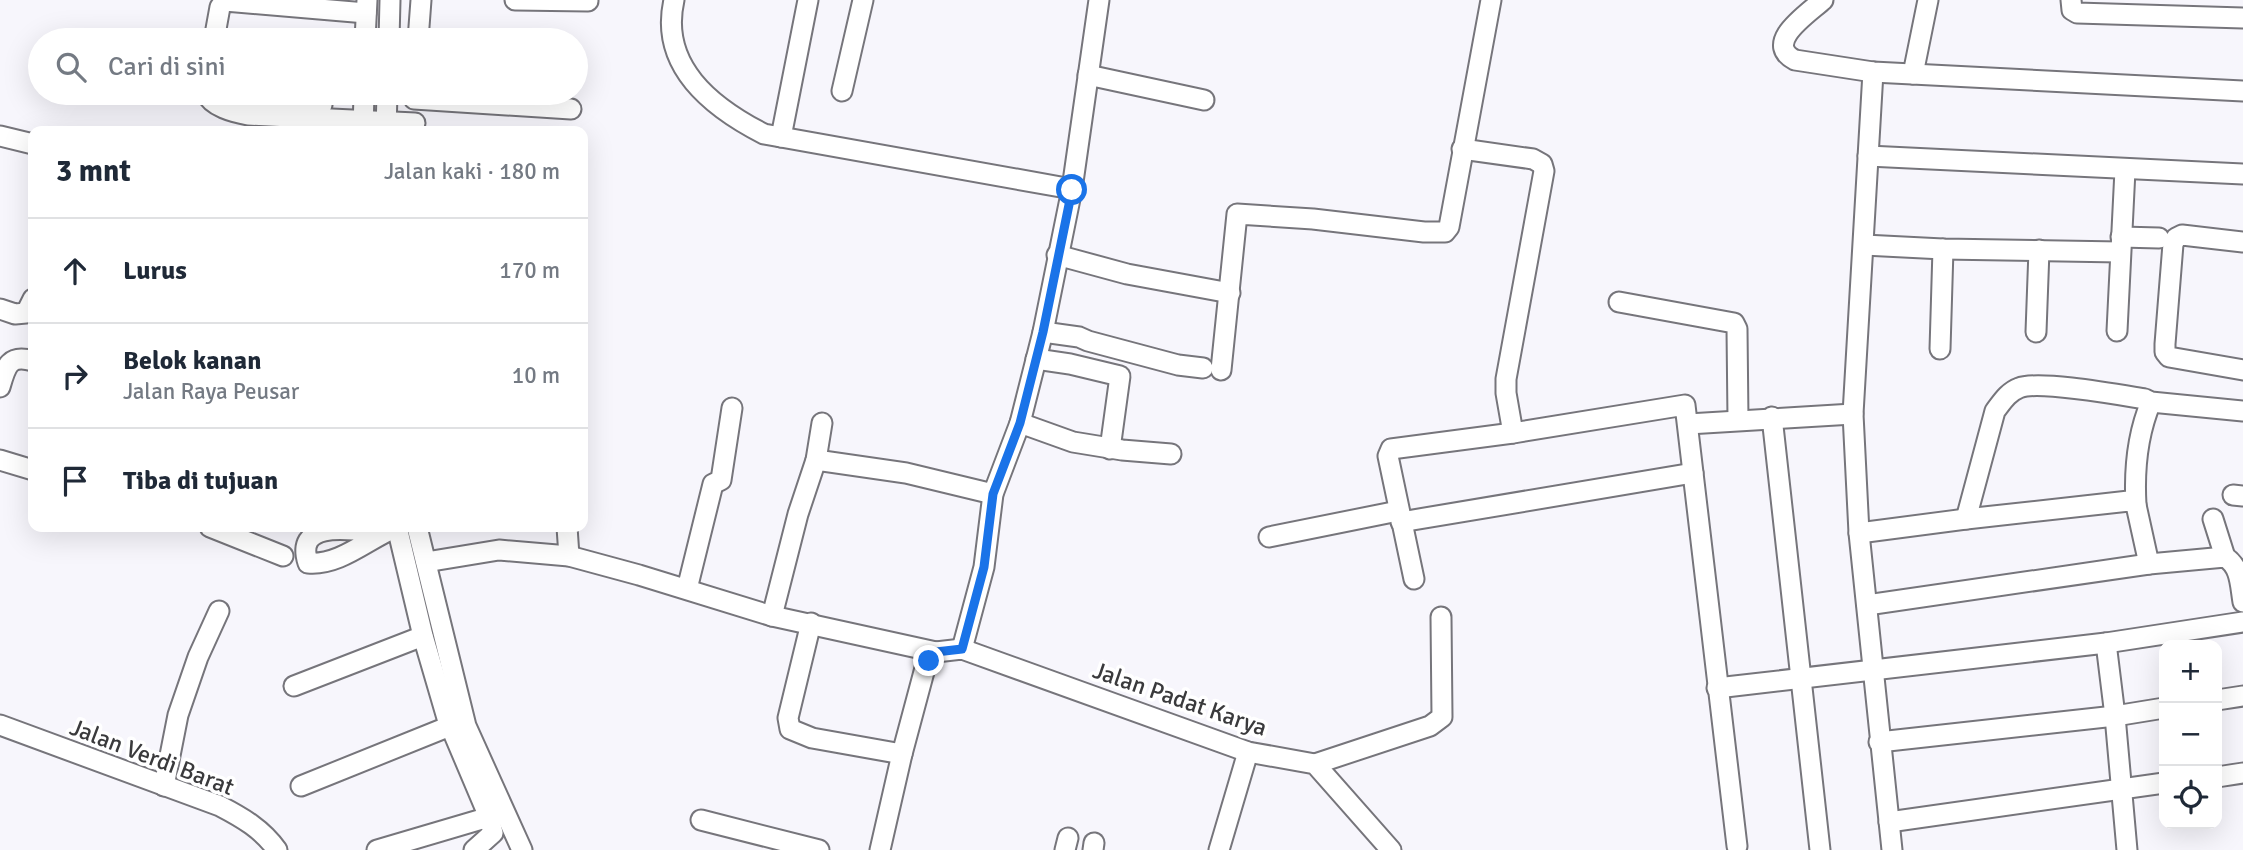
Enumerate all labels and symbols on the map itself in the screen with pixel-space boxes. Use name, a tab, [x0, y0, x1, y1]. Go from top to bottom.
route start	[1056, 174, 1087, 205]
route end	[913, 645, 944, 676]
street label: Jalan Padat Karya	[1089, 655, 1271, 743]
street label: Jalan Verdi Barat	[66, 712, 238, 802]

